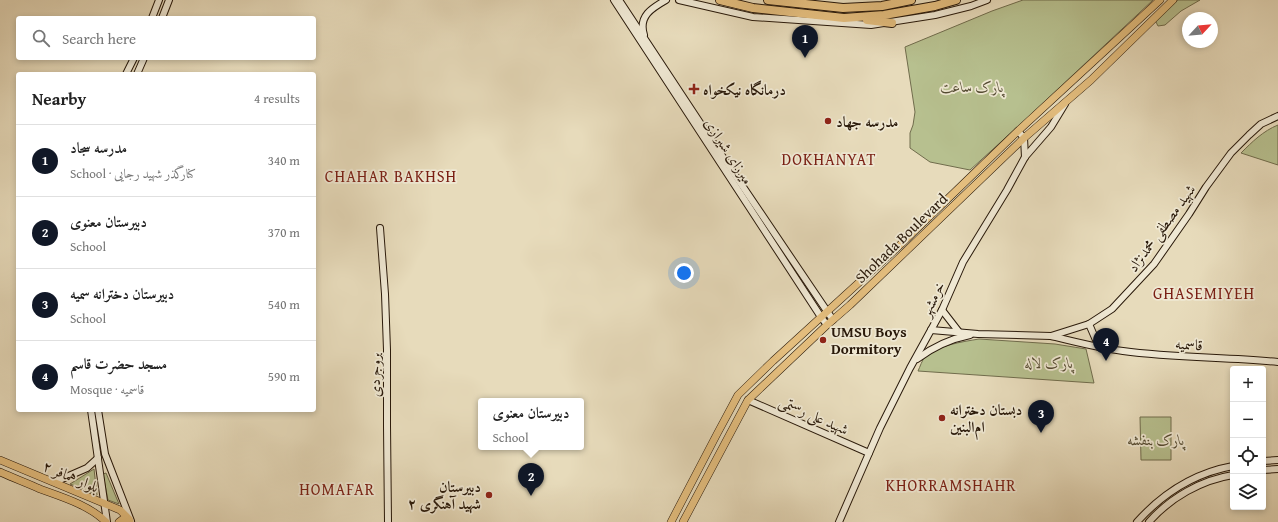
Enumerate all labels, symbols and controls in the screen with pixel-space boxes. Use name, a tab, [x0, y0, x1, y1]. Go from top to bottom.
north arrow	[1182, 12, 1218, 48]
search box	[16, 16, 316, 60]
pin: 1	[792, 25, 818, 58]
icon: search	[30, 27, 52, 49]
text: Search here	[62, 28, 136, 49]
park label: پارک ساعت	[940, 76, 1005, 98]
place label: درمانگاه نیکخواه	[703, 79, 786, 100]
marker: درمانگاه نیکخواه	[688, 83, 700, 95]
text: Nearby	[32, 86, 86, 111]
text: 4 results	[254, 89, 300, 108]
place label: مدرسه جهاد	[836, 111, 898, 132]
street label: میرزای شیرازی	[700, 114, 758, 188]
marker: مدرسه جهاد	[823, 116, 833, 126]
text: مدرسه سجاد	[70, 137, 127, 158]
district label: DOKHANYAT	[782, 147, 876, 171]
text: 1	[42, 151, 48, 170]
text: 340 m	[268, 151, 300, 170]
text: School · کنارگذر شهید رجایی	[70, 164, 196, 183]
district label: CHAHAR BAKHSH	[325, 164, 457, 188]
street label: شهید مصطفی محمدنژاد	[1122, 180, 1201, 277]
street label: Shohada Boulevard	[850, 188, 952, 288]
text: دبیرستان معنوی	[70, 211, 147, 232]
text: 2	[42, 223, 48, 242]
text: 370 m	[268, 223, 300, 242]
text: School	[70, 237, 106, 256]
your location	[674, 263, 694, 283]
street label: خرمشهر	[914, 278, 949, 322]
district label: GHASEMIYEH	[1153, 281, 1255, 305]
text: دبیرستان دخترانه سمیه	[70, 283, 174, 304]
text: 3	[42, 295, 48, 314]
text: 540 m	[268, 295, 300, 314]
text: School	[70, 309, 106, 328]
place label: UMSU Boys Dormitory	[831, 321, 907, 359]
pin: 4	[1093, 328, 1119, 361]
street label: قاسمیه	[1174, 333, 1204, 355]
marker: UMSU Boys Dormitory	[818, 335, 828, 345]
street label: بروجردی	[364, 352, 385, 397]
park label: پارک لاله	[1025, 352, 1075, 374]
text: مسجد حضرت قاسم	[70, 353, 167, 374]
map controls	[1230, 366, 1266, 510]
button: +	[1230, 366, 1266, 402]
text: 4	[42, 367, 48, 386]
text: 590 m	[268, 367, 300, 386]
text: Mosque · قاسمیه	[70, 380, 144, 399]
street label: شهید علی رستمی	[775, 390, 852, 441]
popup	[478, 398, 584, 450]
place label: دبستان دخترانه ام‌البنین	[950, 399, 1022, 440]
pin: 3	[1028, 400, 1054, 433]
text: دبیرستان معنوی	[493, 402, 569, 423]
button: −	[1230, 402, 1266, 438]
marker: دبستان دخترانه ام‌البنین	[937, 413, 947, 423]
text: School	[493, 428, 529, 447]
park label: پارک بنفشه	[1127, 429, 1186, 451]
button: locate	[1230, 438, 1266, 474]
street label: بلوار همافر ۲	[40, 455, 102, 497]
pin: 2	[518, 463, 544, 496]
district label: KHORRAMSHAHR	[885, 473, 1017, 497]
button: layers	[1230, 474, 1266, 510]
place label: دبیرستان شهید آهنگری ۲	[408, 476, 481, 514]
district label: HOMAFAR	[299, 477, 375, 501]
marker: دبیرستان شهید آهنگری ۲	[484, 490, 494, 500]

